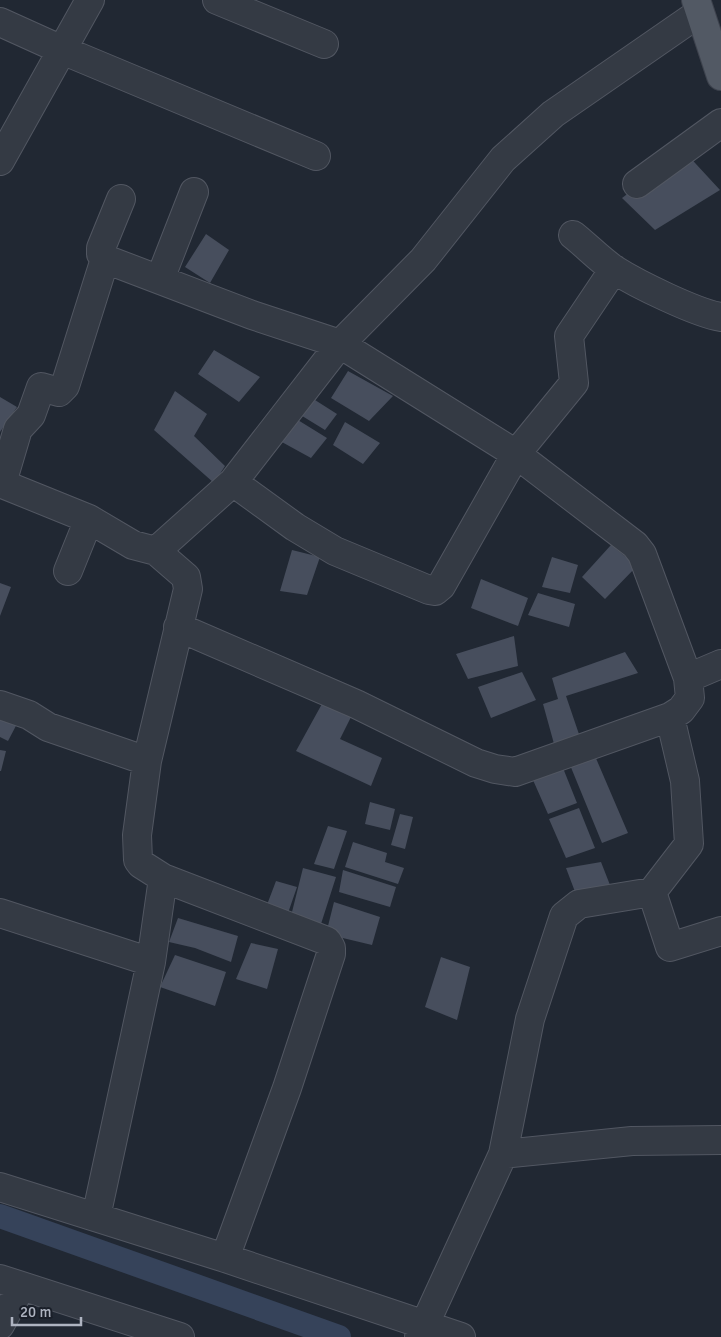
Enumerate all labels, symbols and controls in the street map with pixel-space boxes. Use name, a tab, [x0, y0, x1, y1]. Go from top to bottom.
scale bar	[12, 1294, 81, 1326]
text: 20 m	[20, 1303, 51, 1321]

